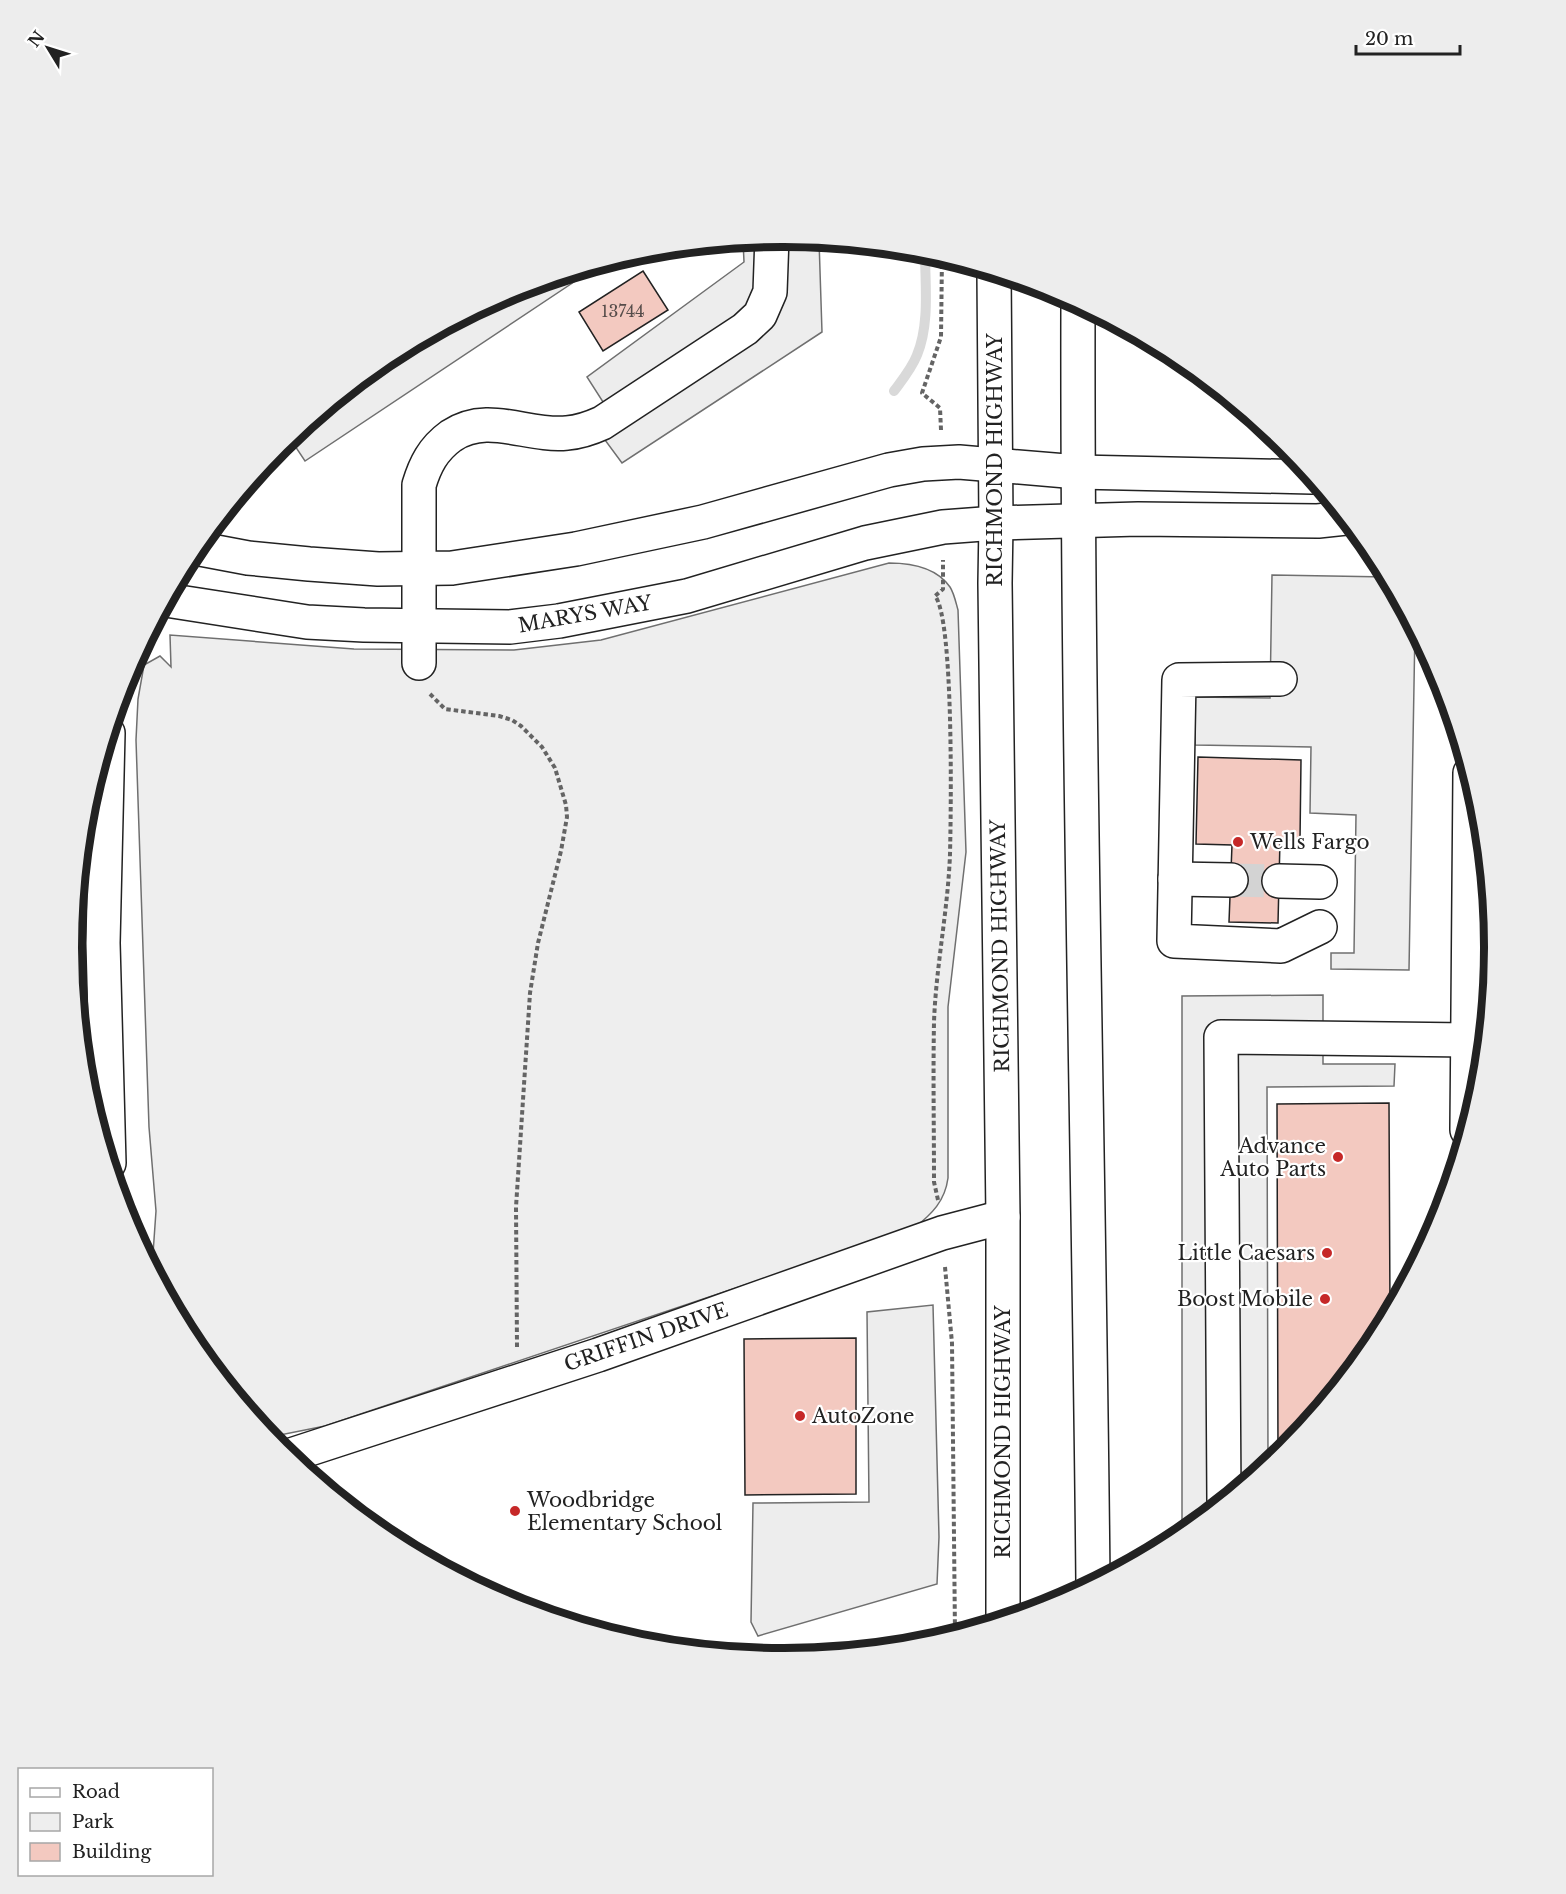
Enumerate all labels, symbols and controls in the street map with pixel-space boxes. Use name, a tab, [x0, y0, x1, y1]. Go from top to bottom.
north arrow	[18, 18, 78, 78]
scale bar	[1356, 18, 1460, 56]
text: N	[24, 27, 49, 51]
text: 20 m	[1365, 28, 1413, 50]
house number: 13744	[601, 301, 645, 321]
street label: RICHMOND HIGHWAY	[983, 333, 1007, 587]
street label: MARYS WAY	[516, 590, 654, 638]
street label: RICHMOND HIGHWAY	[986, 819, 1014, 1073]
place label: Wells Fargo	[1249, 830, 1370, 854]
marker: Wells Fargo	[1231, 835, 1245, 849]
place label: Advance Auto Parts	[1219, 1134, 1326, 1181]
marker: Advance Auto Parts	[1331, 1150, 1345, 1164]
place label: Little Caesars	[1177, 1241, 1315, 1265]
marker: Little Caesars	[1320, 1246, 1334, 1260]
place label: Boost Mobile	[1177, 1287, 1313, 1311]
marker: Boost Mobile	[1318, 1292, 1332, 1306]
street label: GRIFFIN DRIVE	[561, 1298, 731, 1376]
street label: RICHMOND HIGHWAY	[991, 1305, 1015, 1559]
place label: AutoZone	[811, 1404, 914, 1428]
marker: AutoZone	[793, 1409, 807, 1423]
place label: Woodbridge Elementary School	[526, 1488, 722, 1535]
marker: Woodbridge Elementary School	[508, 1504, 522, 1518]
legend	[18, 1768, 213, 1876]
text: Road	[72, 1781, 120, 1803]
text: Park	[72, 1811, 114, 1833]
text: Building	[72, 1841, 151, 1863]

